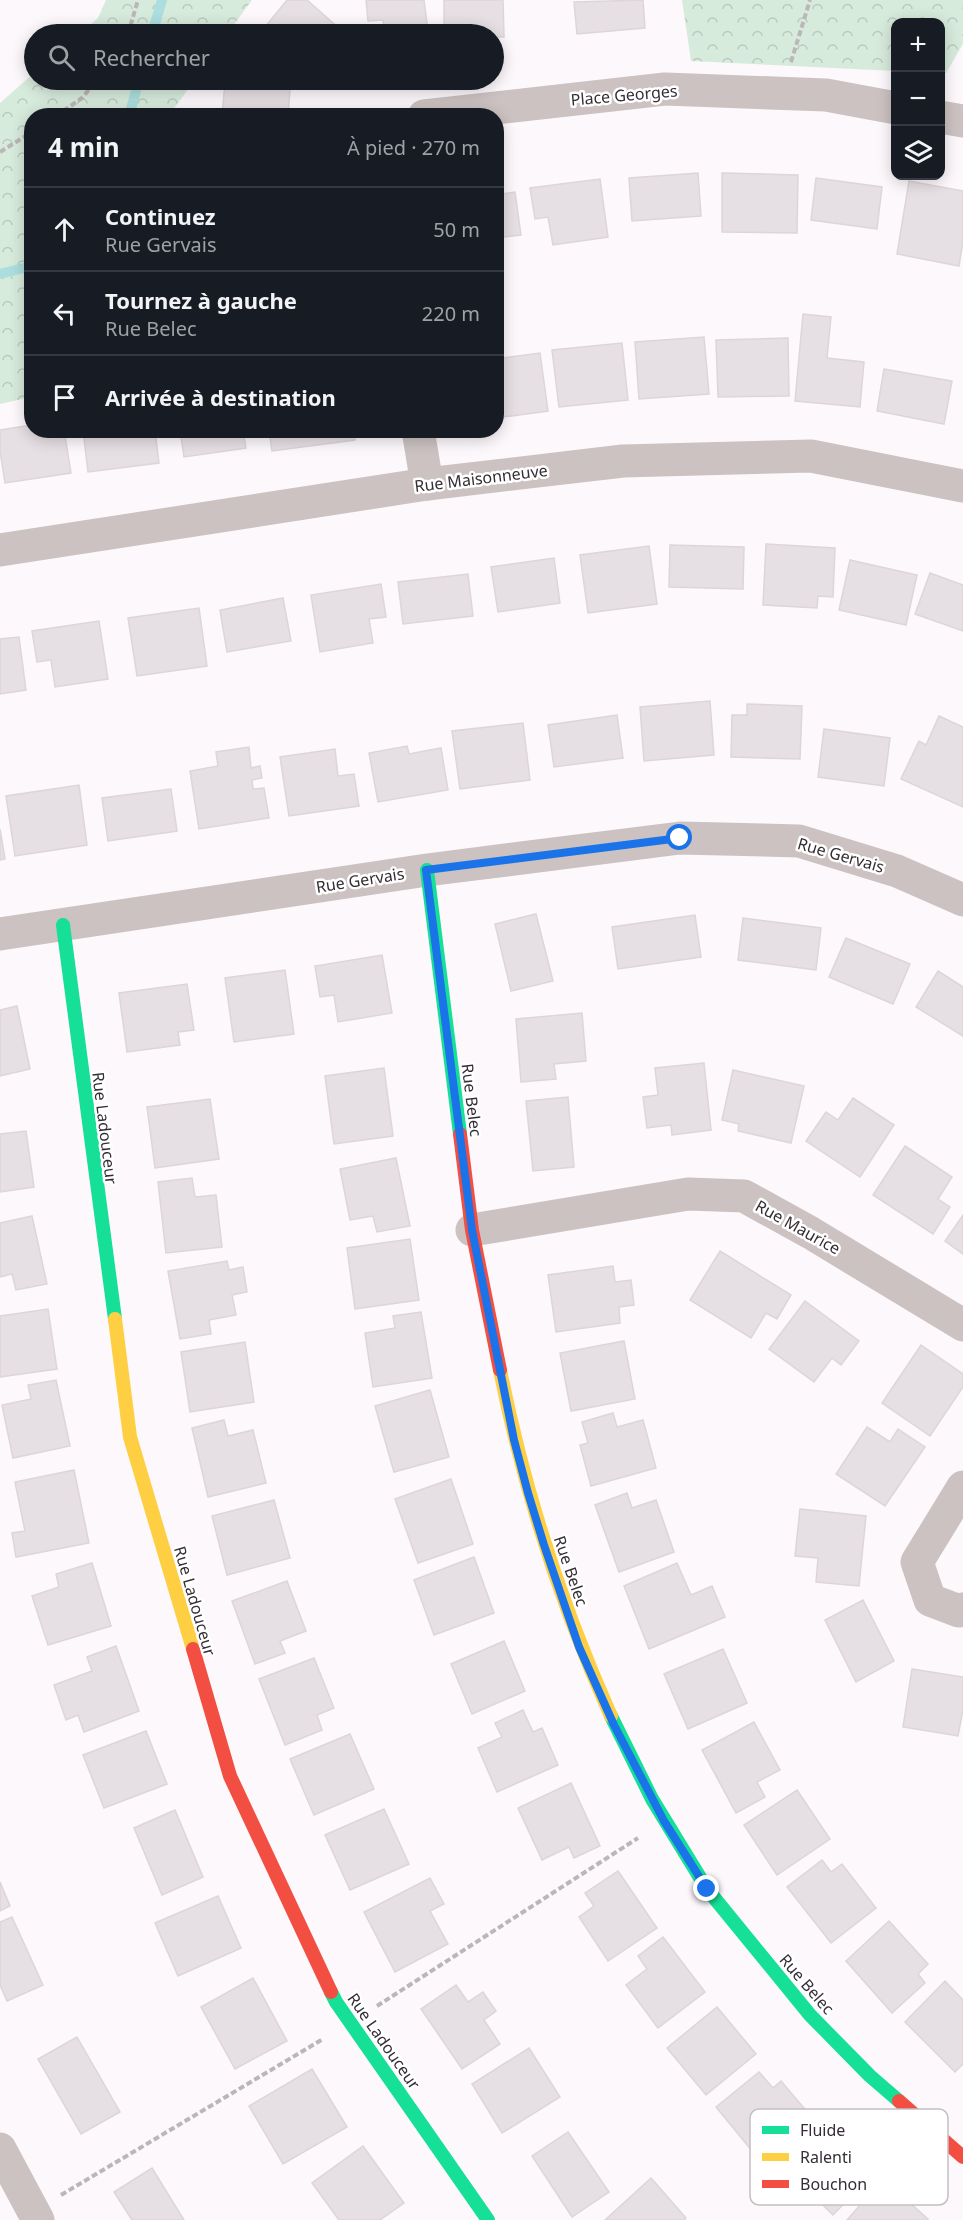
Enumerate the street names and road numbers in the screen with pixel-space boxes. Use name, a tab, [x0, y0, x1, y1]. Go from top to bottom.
street label: Place Georges	[570, 79, 678, 111]
street label: Rue Maisonneuve	[413, 459, 549, 497]
street label: Rue Gervais	[795, 832, 887, 878]
street label: Rue Gervais	[314, 862, 406, 898]
street label: Rue Belec	[457, 1062, 487, 1138]
street label: Rue Ladouceur	[87, 1071, 123, 1186]
street label: Rue Maurice	[752, 1195, 844, 1259]
street label: Rue Belec	[549, 1533, 593, 1610]
street label: Rue Ladouceur	[169, 1544, 221, 1659]
street label: Rue Belec	[775, 1949, 840, 2019]
street label: Rue Ladouceur	[343, 1988, 426, 2094]

